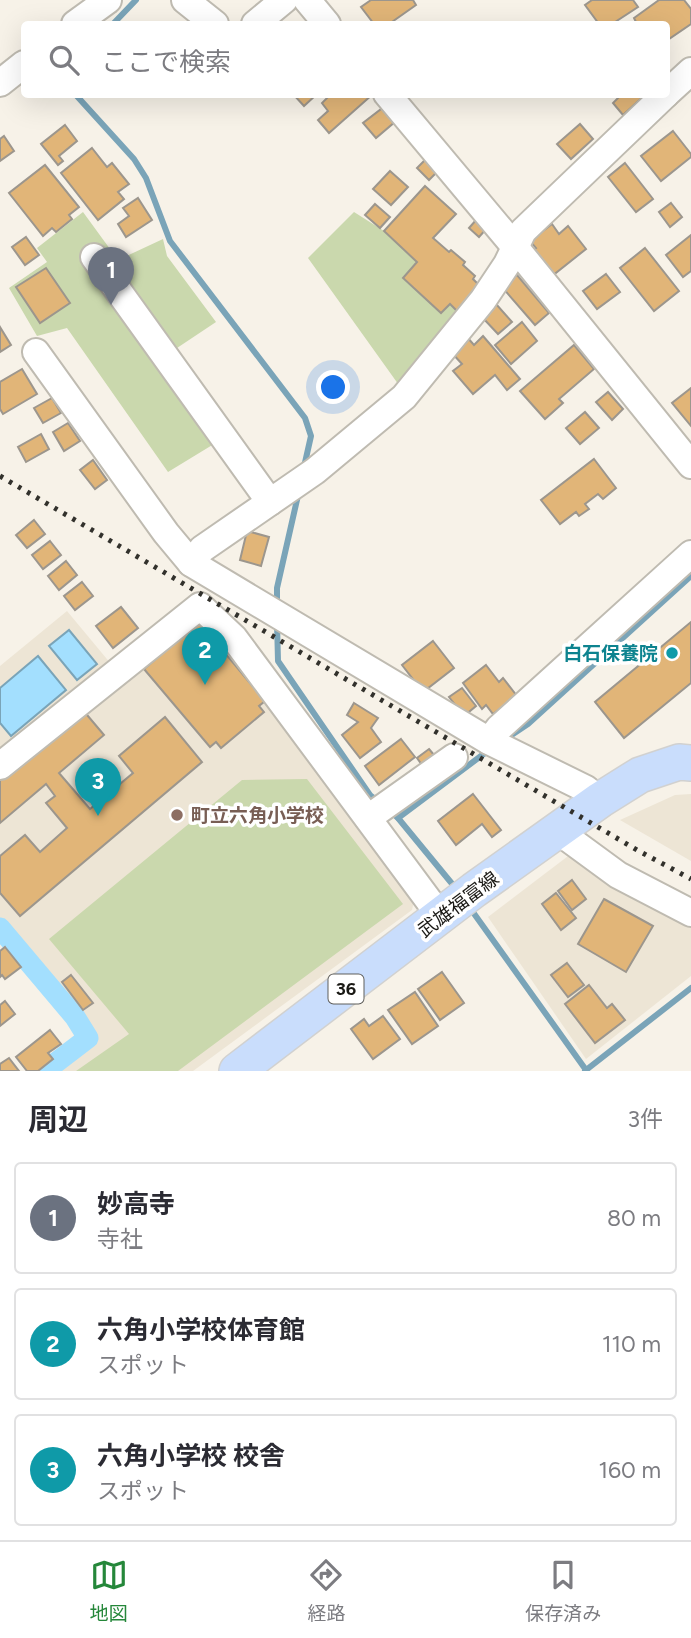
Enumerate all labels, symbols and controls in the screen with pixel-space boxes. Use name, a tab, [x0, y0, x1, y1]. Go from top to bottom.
search box	[21, 21, 670, 98]
icon: search	[45, 41, 83, 79]
text: ここで検索	[101, 46, 231, 78]
pin: 1	[88, 247, 134, 305]
your location	[316, 370, 350, 404]
pin: 2	[182, 627, 228, 685]
place label: 白石保養院	[563, 642, 658, 665]
marker: 白石保養院	[664, 645, 680, 661]
pin: 3	[75, 758, 121, 816]
place label: 町立六角小学校	[191, 804, 324, 827]
marker: 町立六角小学校	[169, 807, 185, 823]
street label: 武雄福富線	[413, 867, 503, 942]
road number: 36	[328, 974, 364, 1004]
text: 周辺	[28, 1101, 88, 1138]
text: 3件	[627, 1105, 663, 1133]
text: 妙高寺	[97, 1188, 175, 1220]
text: 1	[48, 1204, 58, 1232]
text: 80 m	[607, 1204, 661, 1232]
text: 寺社	[97, 1225, 143, 1253]
text: 六角小学校体育館	[97, 1314, 305, 1346]
text: 2	[46, 1330, 60, 1358]
text: 110 m	[602, 1330, 661, 1358]
text: スポット	[97, 1351, 189, 1379]
text: 六角小学校 校舎	[97, 1440, 285, 1472]
text: 3	[47, 1456, 59, 1484]
text: 160 m	[598, 1456, 661, 1484]
text: スポット	[97, 1477, 189, 1505]
tab: 地図	[90, 1556, 128, 1625]
tab: 経路	[307, 1556, 345, 1625]
tab: 保存済み	[525, 1556, 601, 1625]

